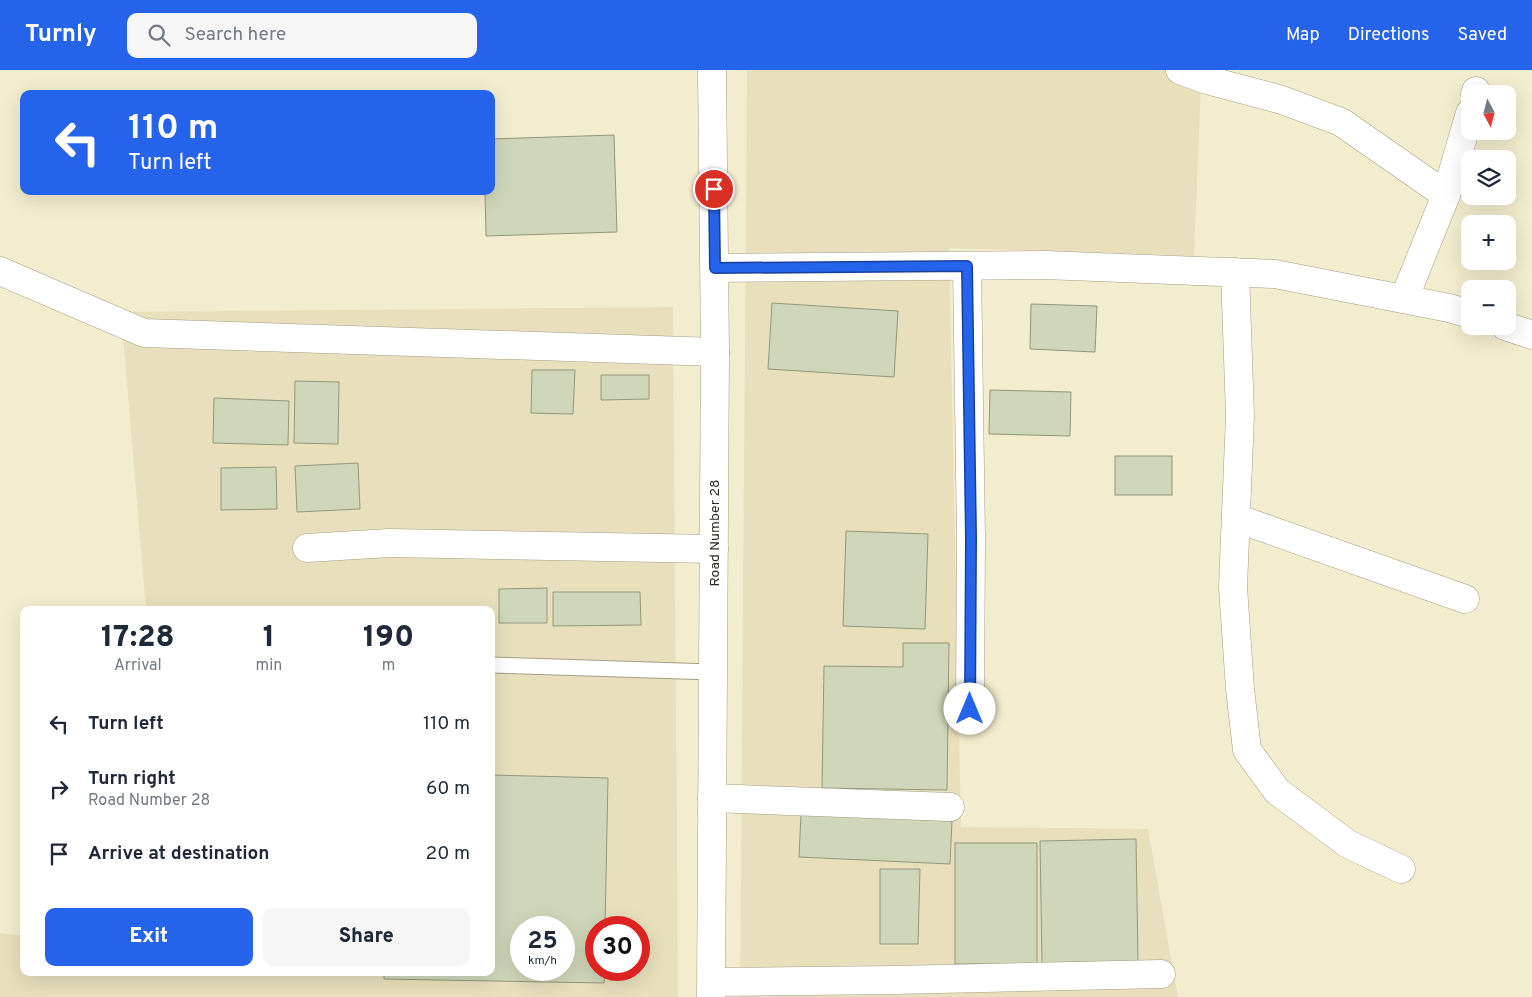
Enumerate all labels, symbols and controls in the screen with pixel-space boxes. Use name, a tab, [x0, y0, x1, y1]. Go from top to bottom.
search box	[127, 13, 477, 58]
text: Turnly	[25, 20, 97, 50]
icon: search	[145, 21, 173, 49]
text: Search here	[185, 23, 286, 47]
text: Map	[1286, 24, 1320, 47]
text: Directions	[1348, 24, 1430, 47]
text: Saved	[1458, 24, 1507, 47]
north arrow	[1461, 85, 1516, 140]
map controls	[1461, 85, 1516, 335]
text: 110 m	[128, 107, 218, 151]
icon: left	[45, 110, 110, 175]
text: Turn left	[128, 150, 211, 177]
button: layers	[1461, 150, 1516, 205]
pin	[693, 168, 735, 210]
icon: arrive	[700, 175, 728, 203]
button: +	[1461, 215, 1516, 270]
button: −	[1461, 280, 1516, 335]
street label: Road Number 28	[707, 479, 724, 587]
text: 17:28	[101, 620, 175, 657]
text: 1	[263, 620, 275, 657]
text: 190	[363, 620, 414, 657]
text: Arrival	[114, 656, 162, 676]
text: min	[256, 656, 282, 676]
text: m	[382, 656, 395, 676]
position arrow	[943, 682, 995, 734]
icon: left	[45, 710, 73, 738]
text: Turn left	[88, 712, 164, 736]
text: 110 m	[423, 712, 470, 736]
text: Turn right	[88, 767, 176, 791]
icon: right	[45, 775, 73, 803]
text: 60 m	[426, 777, 470, 801]
text: Road Number 28	[88, 791, 210, 811]
icon: arrive	[45, 840, 73, 868]
text: Arrive at destination	[88, 842, 269, 866]
text: 20 m	[426, 842, 470, 866]
button: Exit	[45, 908, 253, 966]
button: Share	[263, 908, 470, 966]
speed limit sign: 30	[585, 916, 650, 981]
text: 25	[527, 926, 558, 958]
text: km/h	[528, 953, 557, 969]

